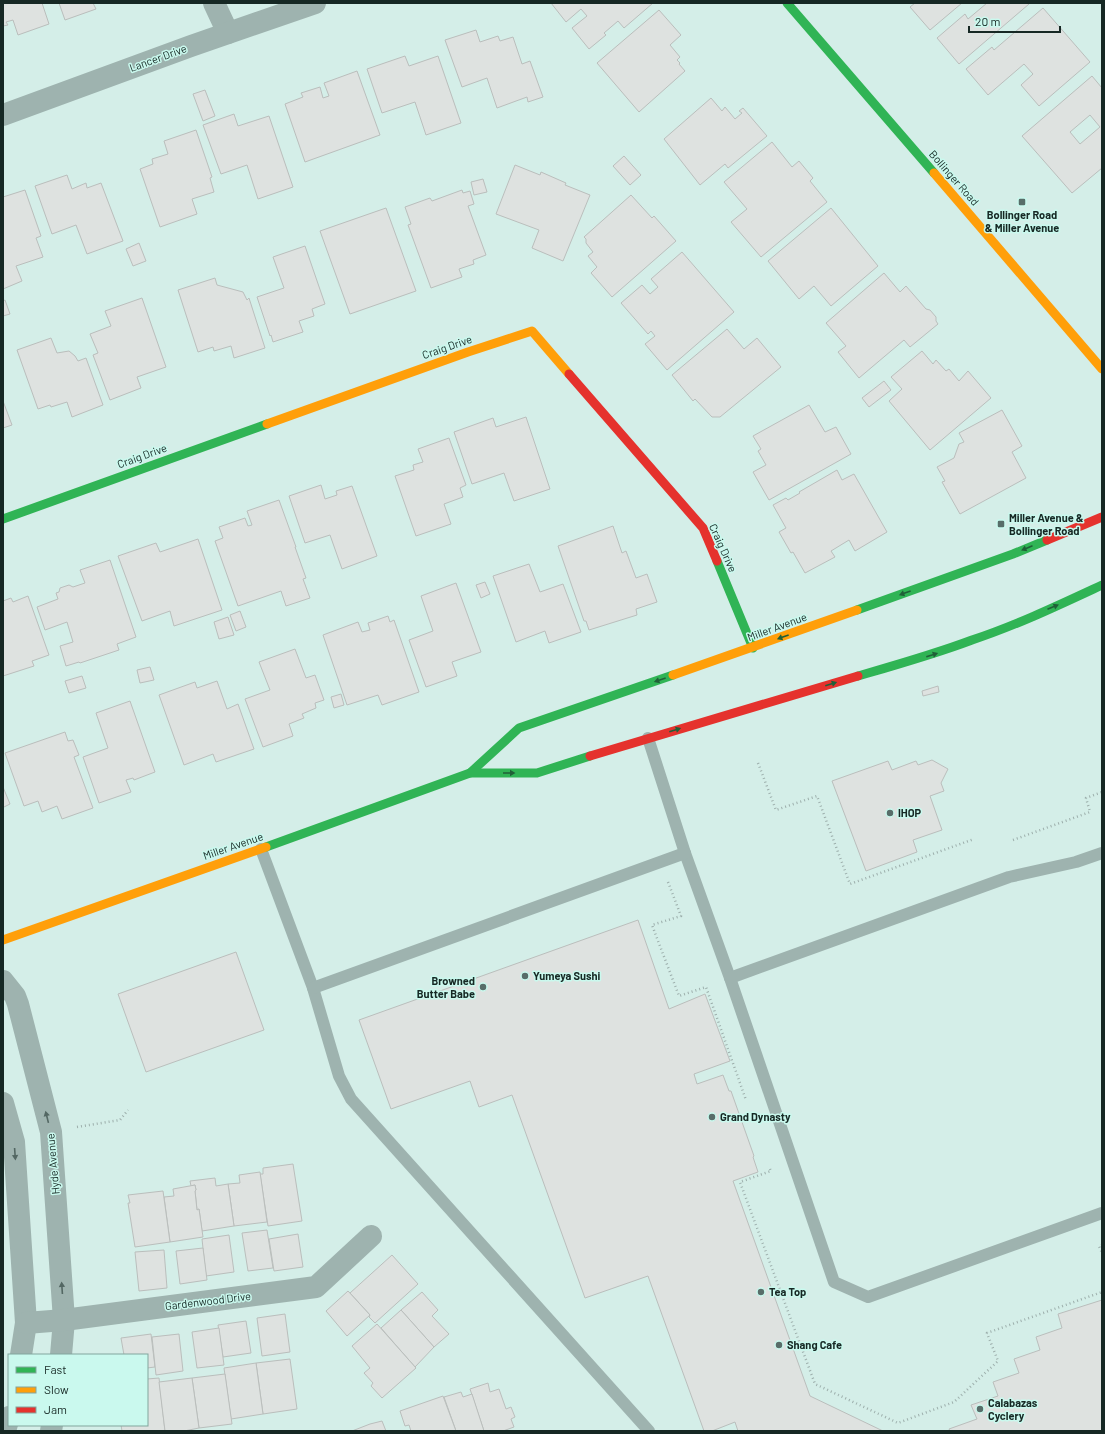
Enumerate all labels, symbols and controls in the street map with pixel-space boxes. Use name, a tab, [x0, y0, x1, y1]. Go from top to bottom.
scale bar	[969, 8, 1060, 34]
text: 20 m	[975, 14, 1001, 28]
street label: Lancer Drive	[127, 41, 188, 74]
street label: Bollinger Road	[927, 147, 982, 208]
marker: Bollinger Road & Miller Avenue	[1017, 197, 1027, 207]
place label: Bollinger Road & Miller Avenue	[985, 208, 1059, 234]
street label: Craig Drive	[420, 332, 474, 361]
street label: Craig Drive	[115, 441, 168, 470]
place label: Miller Avenue & Bollinger Road	[1009, 511, 1084, 537]
marker: Miller Avenue & Bollinger Road	[996, 519, 1006, 529]
street label: Craig Drive	[707, 522, 740, 574]
one-way arrow	[1022, 545, 1033, 551]
one-way arrow	[899, 590, 911, 596]
one-way arrow	[1048, 604, 1060, 610]
street label: Miller Avenue	[745, 610, 809, 643]
one-way arrow	[777, 635, 789, 641]
one-way arrow	[927, 652, 939, 658]
one-way arrow	[654, 677, 666, 683]
one-way arrow	[825, 681, 837, 687]
one-way arrow	[669, 727, 681, 733]
one-way arrow	[503, 770, 516, 776]
place label: IHOP	[898, 806, 922, 819]
marker: IHOP	[885, 808, 895, 818]
street label: Miller Avenue	[201, 829, 265, 862]
place label: Yumeya Sushi	[533, 969, 601, 982]
marker: Yumeya Sushi	[520, 971, 530, 981]
place label: Browned Butter Babe	[417, 974, 475, 1000]
marker: Browned Butter Babe	[478, 982, 488, 992]
place label: Grand Dynasty	[720, 1110, 791, 1123]
one-way arrow	[44, 1111, 50, 1123]
marker: Grand Dynasty	[707, 1112, 717, 1122]
street label: Hyde Avenue	[43, 1133, 62, 1195]
one-way arrow	[11, 1148, 18, 1160]
one-way arrow	[59, 1282, 66, 1294]
place label: Tea Top	[769, 1285, 806, 1298]
marker: Tea Top	[756, 1287, 766, 1297]
street label: Gardenwood Drive	[164, 1289, 252, 1312]
place label: Shang Cafe	[787, 1338, 842, 1351]
marker: Shang Cafe	[774, 1340, 784, 1350]
legend	[8, 1354, 148, 1426]
text: Fast	[44, 1362, 67, 1376]
text: Slow	[44, 1382, 69, 1396]
place label: Calabazas Cyclery	[988, 1396, 1038, 1422]
text: Jam	[44, 1402, 67, 1416]
marker: Calabazas Cyclery	[975, 1404, 985, 1414]

